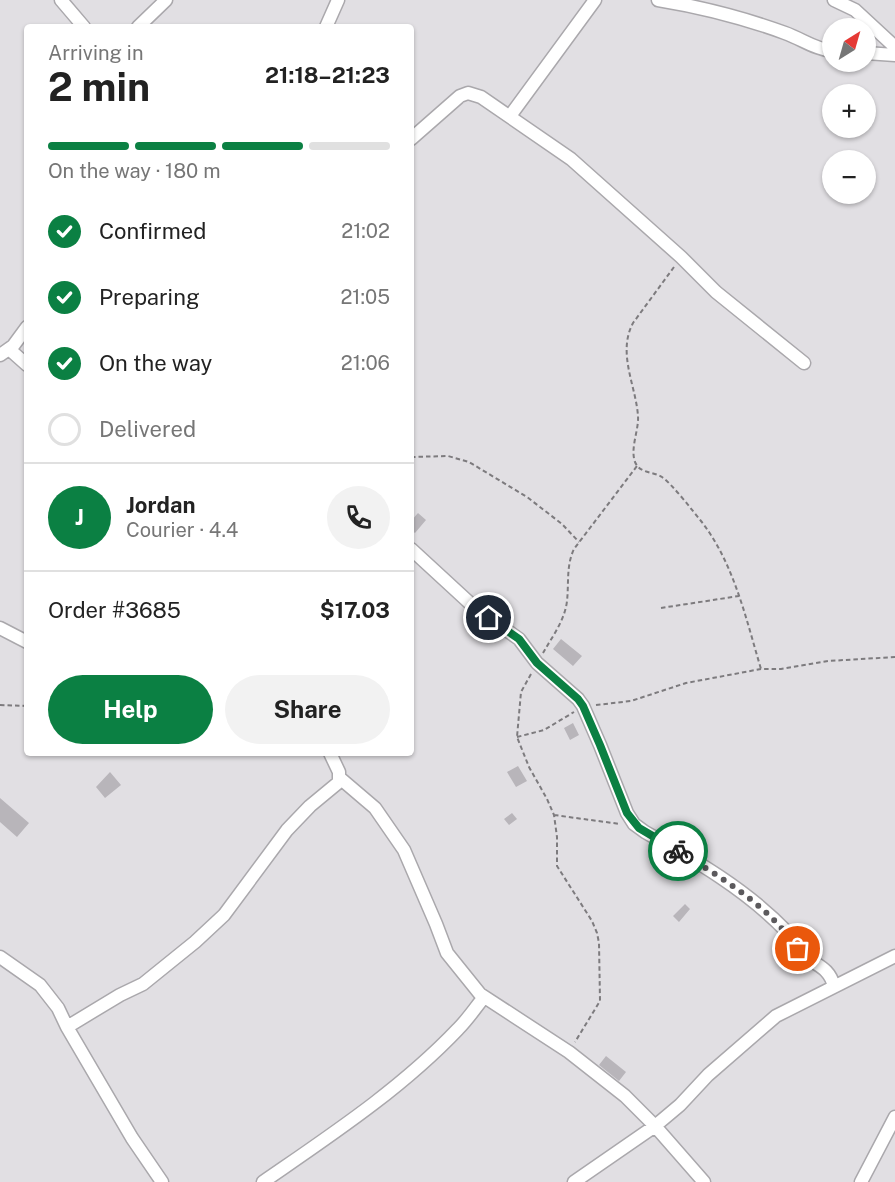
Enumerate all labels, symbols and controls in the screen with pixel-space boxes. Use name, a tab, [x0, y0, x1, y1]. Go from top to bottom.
north arrow	[822, 18, 876, 72]
map controls	[822, 18, 876, 204]
text: Arriving in	[48, 41, 143, 65]
text: 21:18–21:23	[265, 62, 390, 88]
text: 2 min	[48, 64, 150, 110]
button: +	[822, 84, 876, 138]
button: −	[822, 150, 876, 204]
text: On the way · 180 m	[48, 159, 220, 183]
icon: check	[48, 215, 81, 248]
text: Confirmed	[99, 218, 206, 244]
text: 21:02	[341, 219, 390, 243]
icon: check	[48, 281, 81, 314]
text: Preparing	[99, 284, 200, 310]
text: 21:05	[340, 285, 390, 309]
icon: check	[48, 347, 81, 380]
text: On the way	[99, 350, 212, 376]
text: 21:06	[341, 351, 390, 375]
text: Delivered	[99, 416, 196, 442]
button: phone	[327, 486, 390, 549]
text: Jordan	[126, 492, 195, 518]
text: J	[75, 504, 84, 530]
text: Courier · 4.4	[126, 518, 238, 542]
pin	[463, 592, 514, 643]
text: Order #3685	[48, 597, 181, 623]
text: $17.03	[320, 597, 390, 623]
icon: home	[472, 601, 505, 634]
button: Help	[48, 675, 213, 744]
button: Share	[225, 675, 390, 744]
courier	[648, 821, 708, 881]
icon: bike	[662, 835, 695, 868]
pin	[772, 923, 823, 974]
icon: bag	[781, 932, 814, 965]

